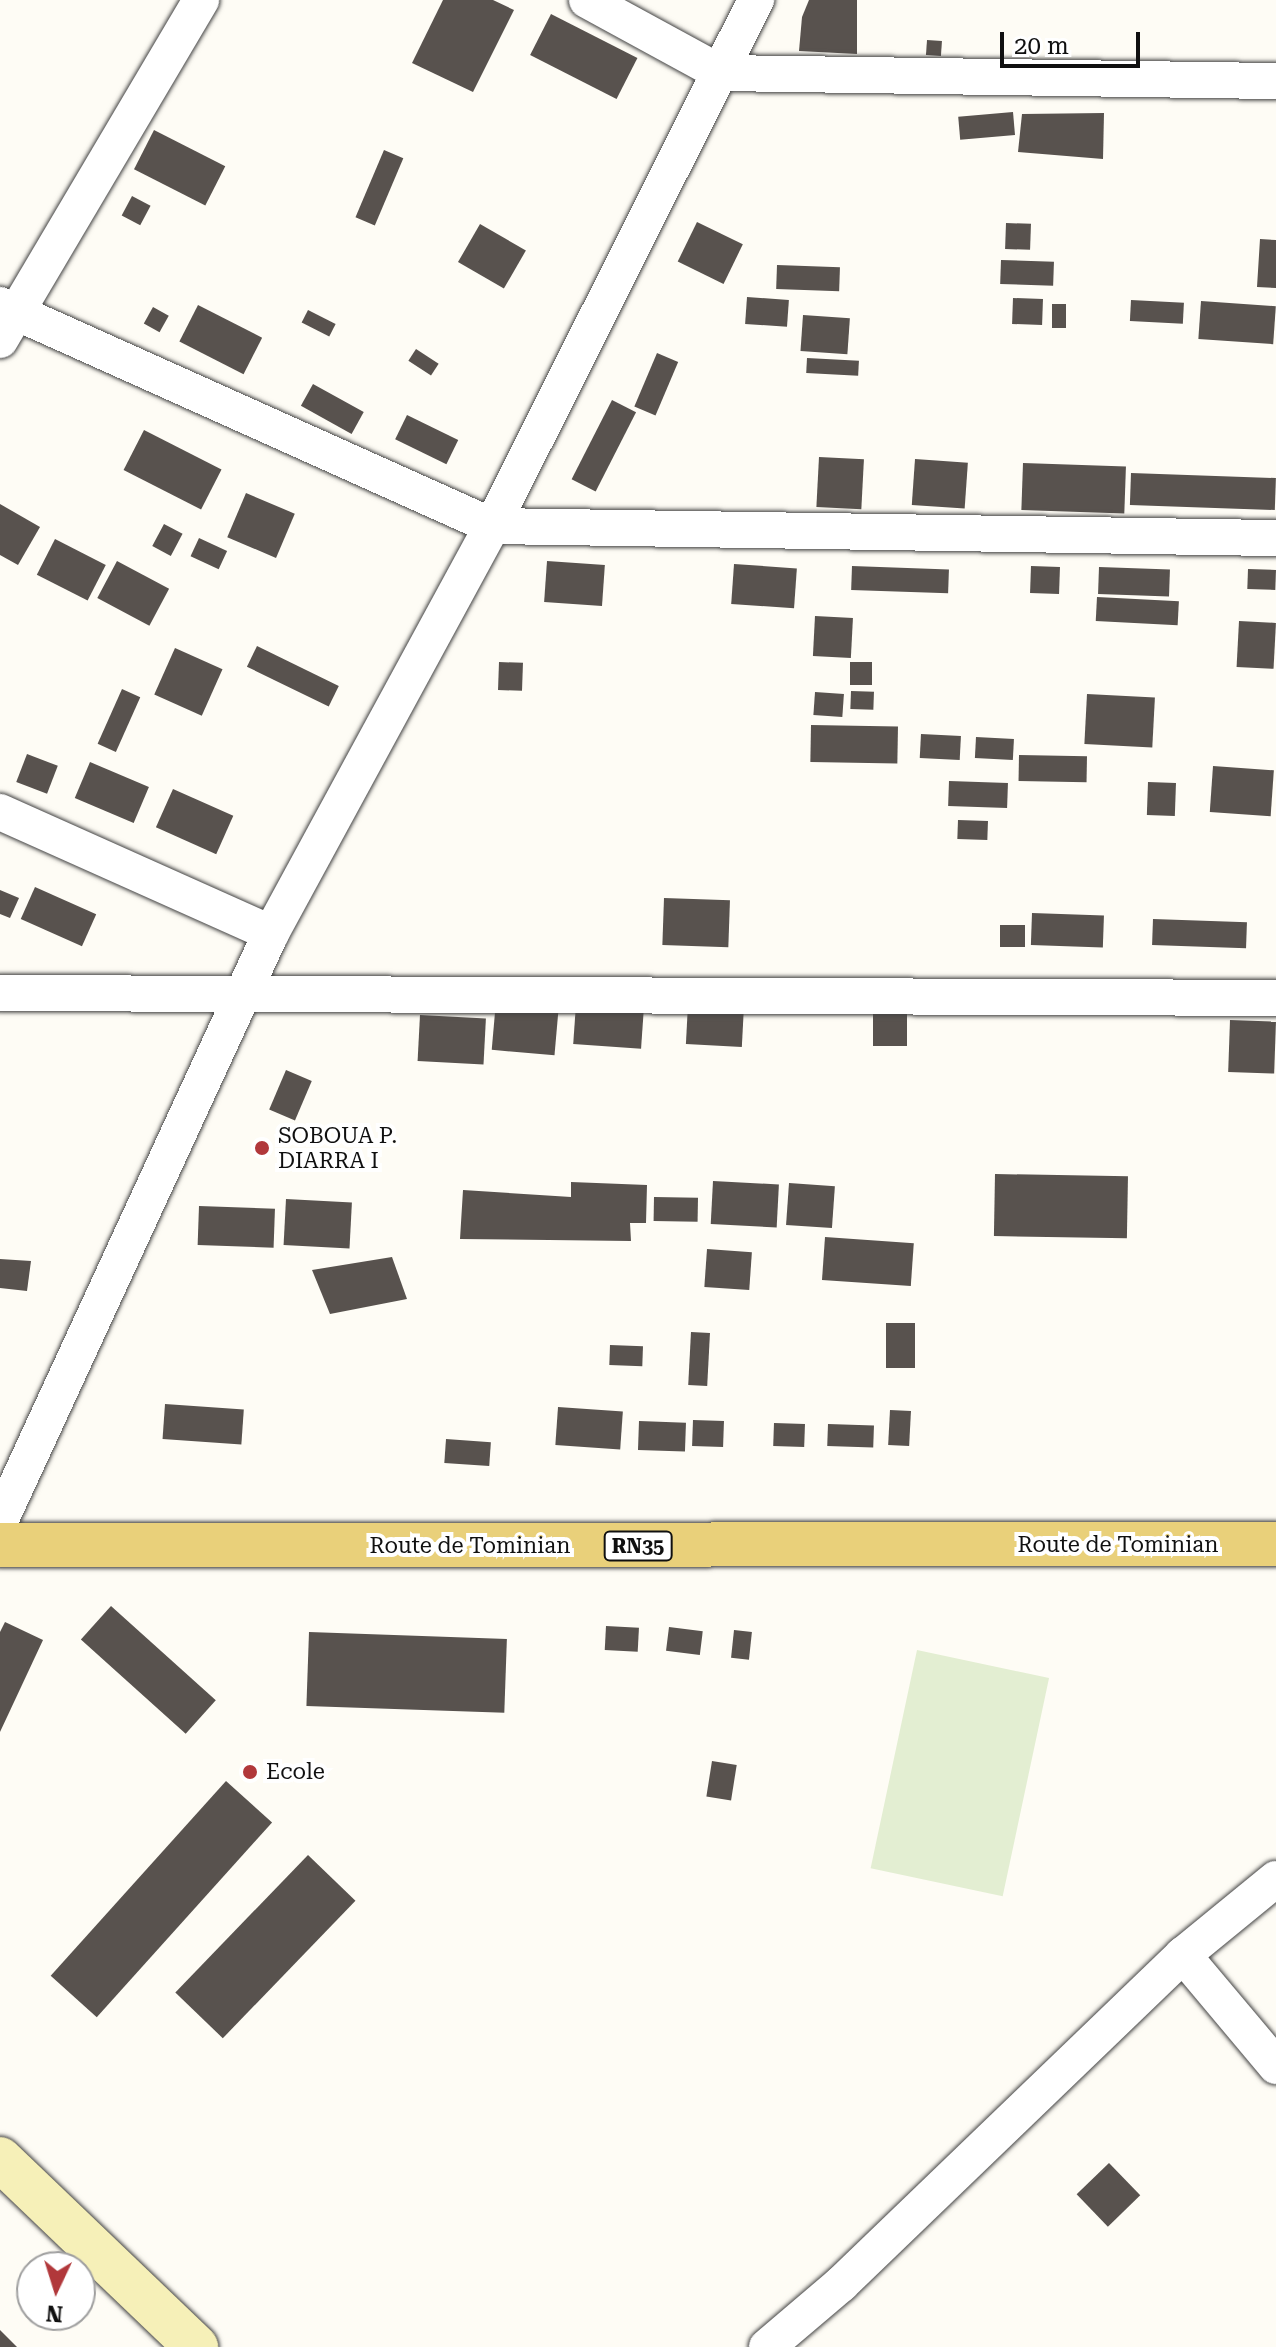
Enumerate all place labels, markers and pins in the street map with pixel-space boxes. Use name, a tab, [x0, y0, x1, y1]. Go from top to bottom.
place label: SOBOUA P. DIARRA I	[278, 1122, 397, 1174]
marker: SOBOUA P. DIARRA I	[253, 1139, 271, 1157]
place label: Ecole	[266, 1759, 325, 1785]
marker: Ecole	[241, 1763, 259, 1781]

